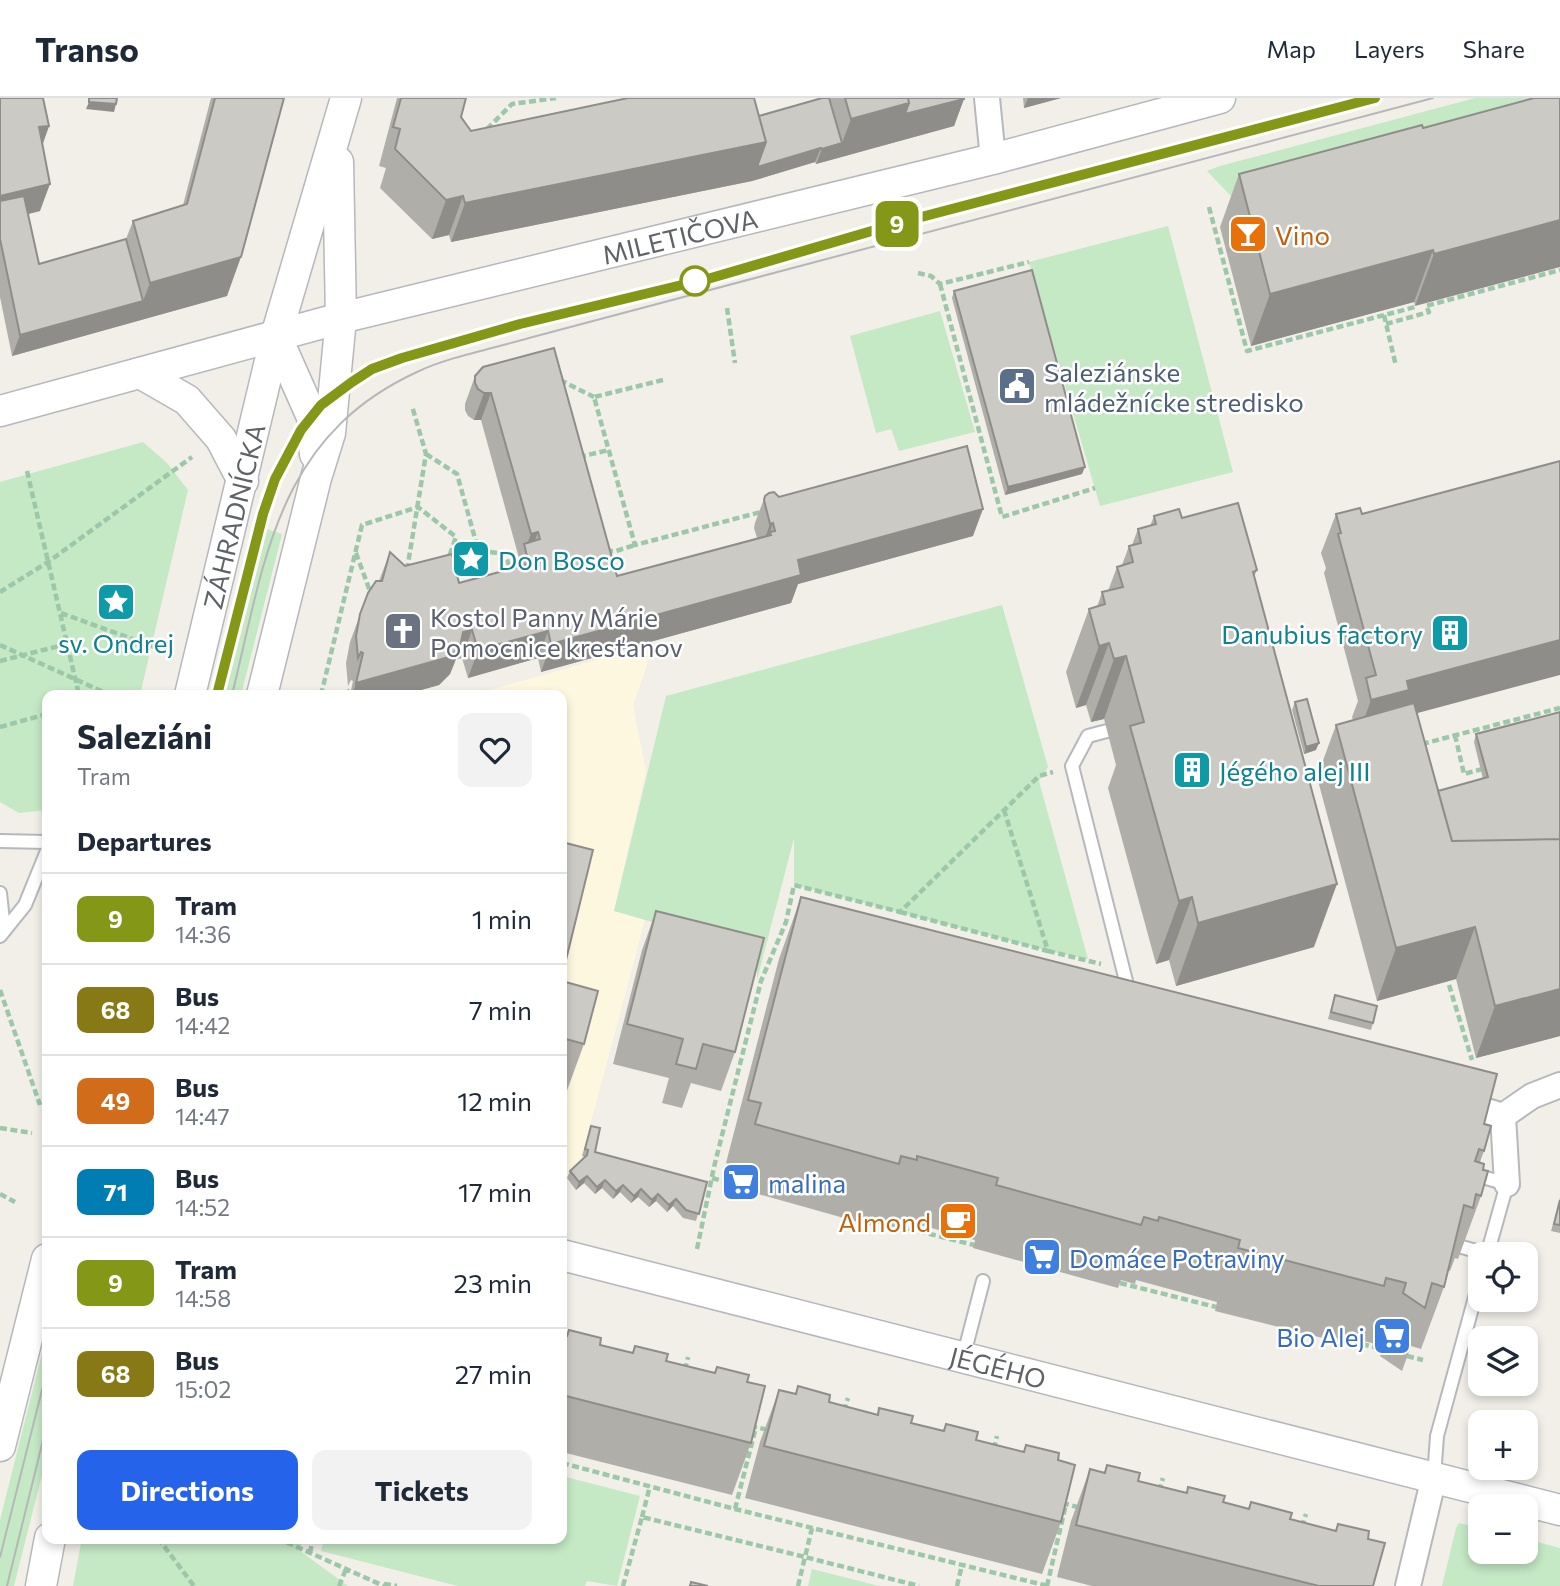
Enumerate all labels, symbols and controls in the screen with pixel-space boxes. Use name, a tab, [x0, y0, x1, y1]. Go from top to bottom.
text: Transo	[35, 28, 139, 69]
text: Map	[1267, 34, 1316, 63]
text: Layers	[1354, 34, 1425, 63]
text: Share	[1463, 34, 1525, 63]
line badge: 9	[874, 201, 920, 247]
street label: MILETIČOVA	[599, 202, 761, 269]
text: 9	[890, 209, 904, 238]
bar icon: Vino	[1227, 213, 1269, 255]
place label: Vino	[1275, 219, 1330, 250]
unlabelled marker	[680, 266, 710, 296]
place label: Saleziánske mládežnícke stredisko	[1044, 356, 1304, 417]
public building icon: Saleziánske mládežnícke stredisko	[996, 365, 1038, 407]
street label: ZÁHRADNÍCKA	[196, 420, 270, 612]
place icon: Don Bosco	[450, 538, 492, 580]
place label: Don Bosco	[498, 544, 625, 575]
place icon: sv. Ondrej	[95, 581, 137, 623]
place label: Kostol Panny Márie Pomocnice kresťanov	[430, 601, 683, 662]
church icon: Kostol Panny Márie Pomocnice kresťanov	[382, 610, 424, 652]
building icon: Danubius factory	[1429, 612, 1471, 654]
place label: Danubius factory	[1221, 618, 1423, 649]
place label: sv. Ondrej	[58, 627, 174, 658]
button: heart	[458, 713, 532, 787]
text: Saleziáni	[77, 715, 212, 756]
building icon: Jégého alej III	[1171, 749, 1213, 791]
place label: Jégého alej III	[1219, 755, 1371, 786]
text: Tram	[77, 762, 131, 790]
text: Departures	[77, 825, 212, 856]
text: Tram	[175, 889, 237, 920]
text: 1 min	[472, 903, 532, 934]
text: 9	[108, 904, 123, 933]
text: 14:36	[175, 920, 231, 948]
text: Bus	[175, 980, 219, 1011]
text: 7 min	[469, 994, 532, 1025]
text: 68	[101, 995, 130, 1024]
text: 14:42	[175, 1011, 230, 1039]
text: Bus	[175, 1071, 219, 1102]
text: 12 min	[457, 1085, 532, 1116]
text: 49	[101, 1086, 130, 1115]
text: 14:47	[175, 1102, 230, 1130]
supermarket icon: malina	[720, 1161, 762, 1203]
text: Bus	[175, 1162, 219, 1193]
place label: malina	[768, 1167, 846, 1198]
text: 17 min	[458, 1176, 532, 1207]
text: 71	[103, 1177, 128, 1206]
text: 14:52	[175, 1193, 230, 1221]
cafe icon: Almond	[937, 1200, 979, 1242]
place label: Almond	[838, 1206, 931, 1237]
supermarket icon: Domáce Potraviny	[1021, 1236, 1063, 1278]
place label: Domáce Potraviny	[1069, 1242, 1285, 1273]
map controls	[1468, 1242, 1538, 1564]
button: locate	[1468, 1242, 1538, 1312]
text: Tram	[175, 1253, 237, 1284]
text: 23 min	[454, 1267, 532, 1298]
text: 9	[108, 1268, 123, 1297]
text: 14:58	[175, 1284, 231, 1312]
supermarket icon: Bio Alej	[1371, 1315, 1413, 1357]
place label: Bio Alej	[1276, 1321, 1365, 1352]
button: layers	[1468, 1326, 1538, 1396]
street label: JÉGÉHO	[947, 1339, 1049, 1394]
text: Bus	[175, 1344, 219, 1375]
text: 27 min	[455, 1358, 532, 1389]
text: 68	[101, 1359, 130, 1388]
text: 15:02	[175, 1375, 231, 1403]
button: +	[1468, 1410, 1538, 1480]
button: Directions	[77, 1450, 298, 1530]
button: Tickets	[312, 1450, 532, 1530]
button: −	[1468, 1494, 1538, 1564]

